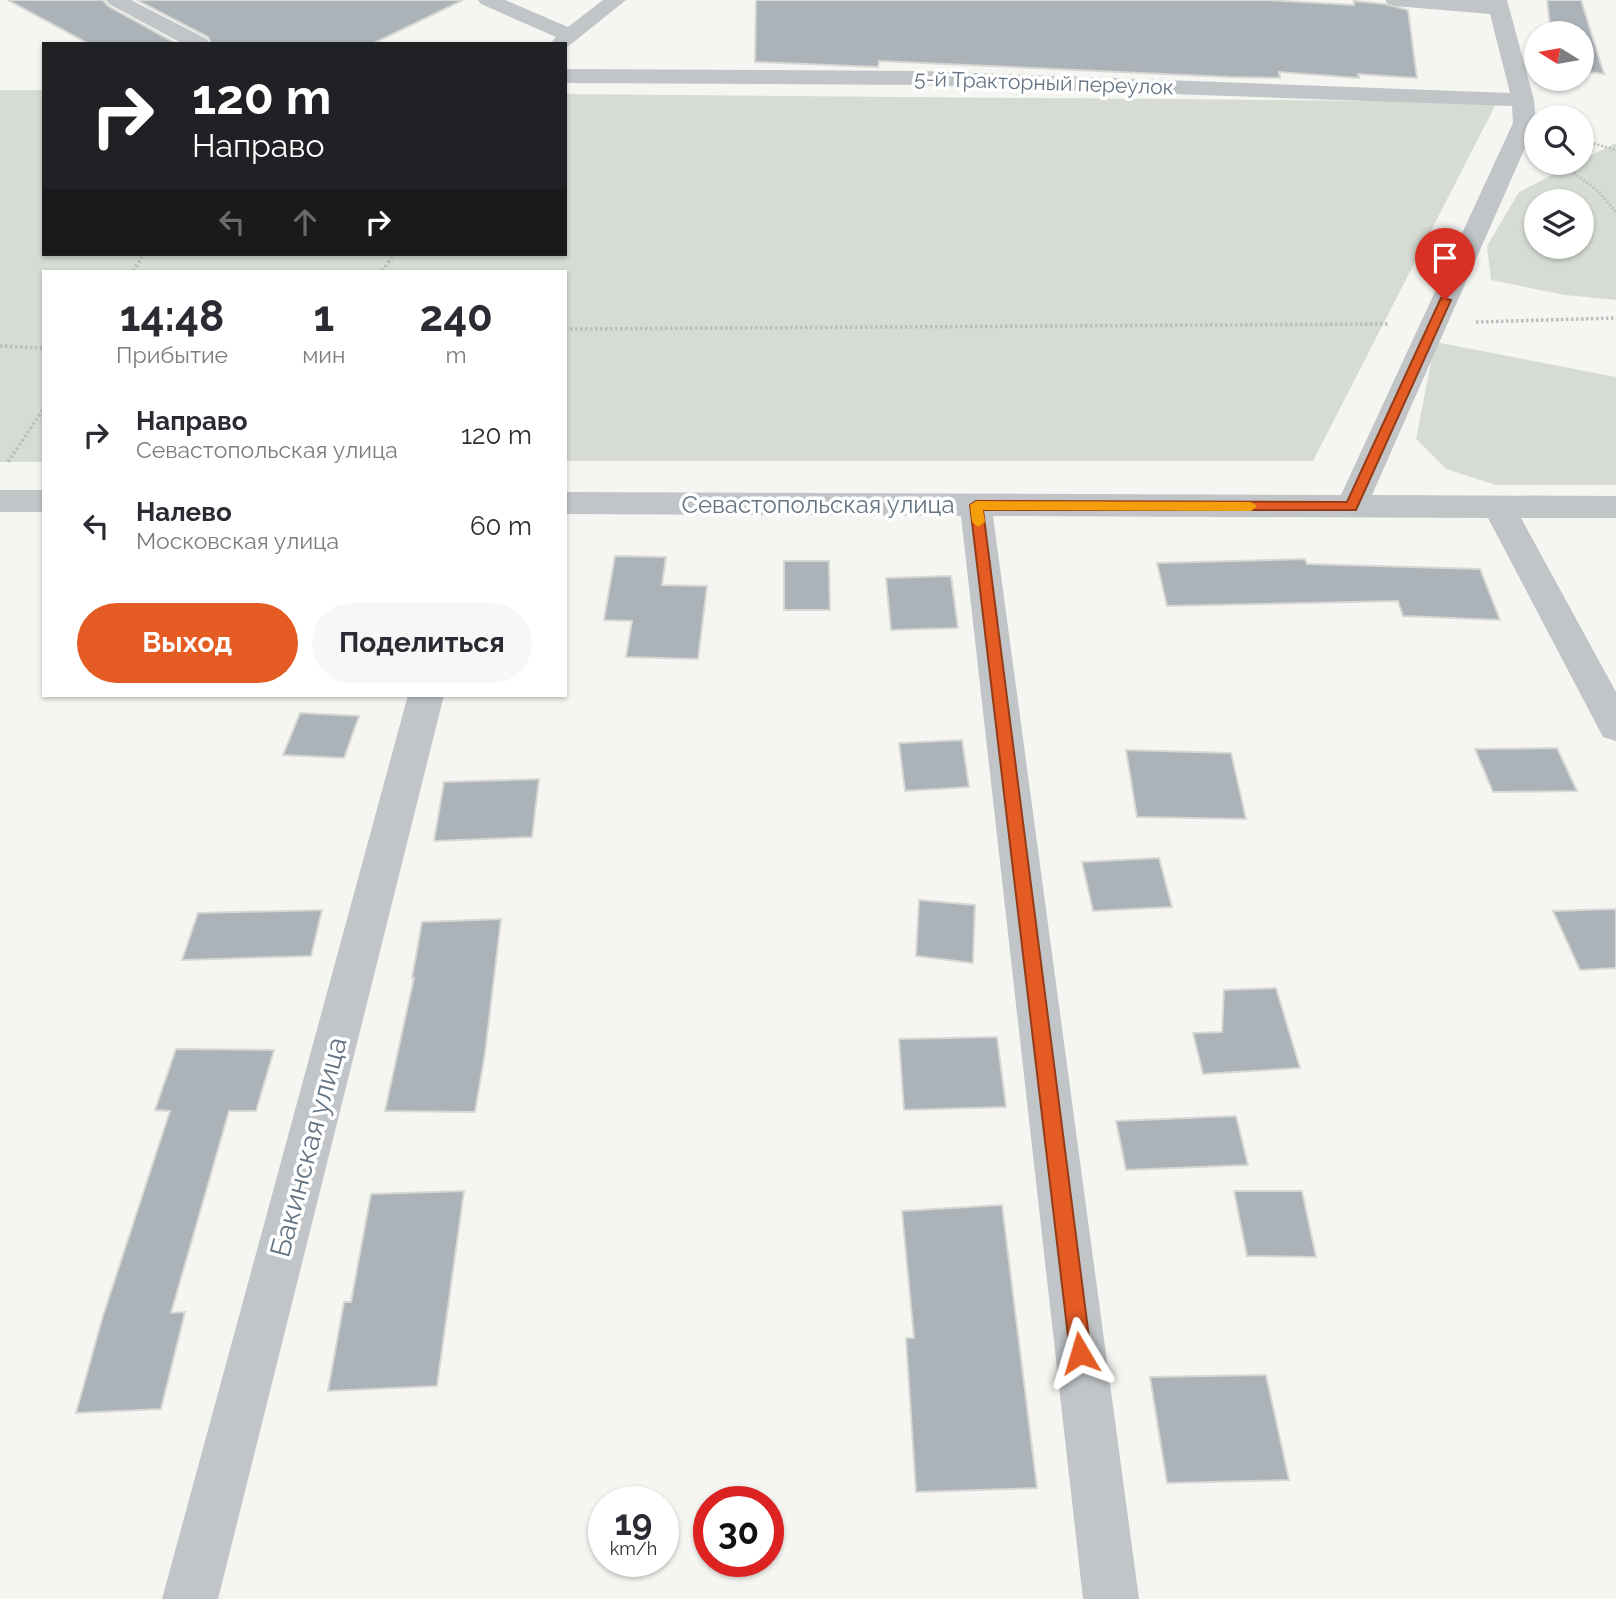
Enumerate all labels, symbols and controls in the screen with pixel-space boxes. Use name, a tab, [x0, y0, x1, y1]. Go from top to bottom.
north arrow	[1524, 21, 1594, 91]
map controls	[1524, 21, 1594, 259]
street label: 5-й Тракторный переулок	[914, 65, 1174, 100]
text: 120 m	[192, 68, 331, 125]
icon: right	[77, 70, 168, 161]
button: search	[1524, 105, 1594, 175]
text: Направо	[192, 127, 324, 164]
button: layers	[1524, 189, 1594, 259]
icon: left	[213, 203, 251, 241]
icon: ahead	[286, 203, 324, 241]
icon: right	[359, 203, 397, 241]
pin	[1415, 228, 1475, 300]
icon: arrive	[1426, 239, 1464, 277]
text: 14:48	[120, 292, 224, 341]
text: 1	[313, 292, 334, 341]
text: 240	[419, 292, 493, 341]
text: Прибытие	[116, 341, 228, 368]
text: мин	[302, 341, 345, 368]
text: m	[446, 341, 467, 368]
text: Направо	[136, 406, 247, 436]
icon: right	[77, 416, 115, 454]
text: 120 m	[461, 420, 532, 450]
text: Севастопольская улица	[136, 436, 398, 463]
street label: Севастопольская улица	[681, 490, 955, 519]
text: Налево	[136, 497, 232, 527]
icon: left	[77, 507, 115, 545]
text: 60 m	[470, 511, 532, 541]
text: Московская улица	[136, 527, 339, 554]
button: Выход	[77, 603, 298, 683]
button: Поделиться	[312, 603, 532, 683]
street label: Бакинская улица	[263, 1034, 354, 1261]
position arrow	[1043, 1316, 1117, 1390]
speed limit sign: 30	[693, 1486, 784, 1577]
text: 19	[615, 1502, 652, 1543]
text: km/h	[610, 1538, 657, 1559]

